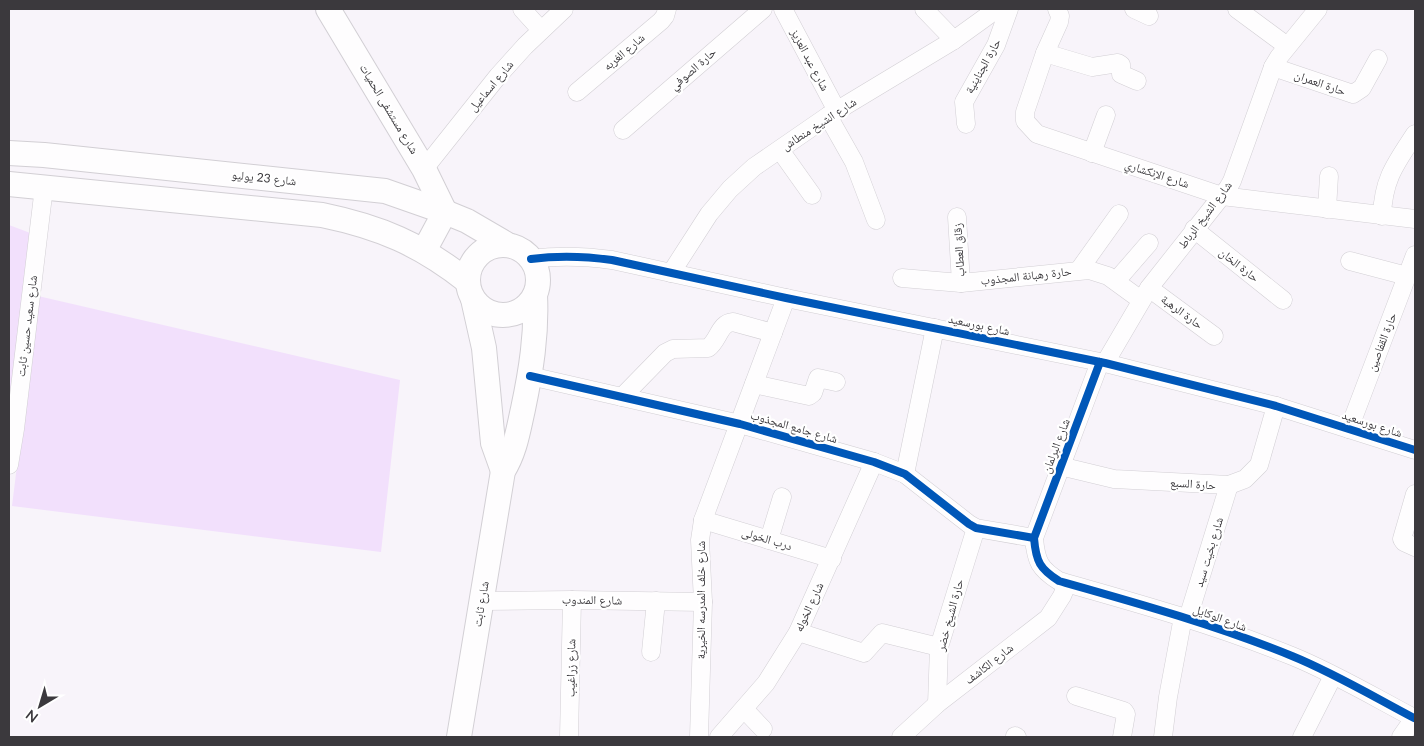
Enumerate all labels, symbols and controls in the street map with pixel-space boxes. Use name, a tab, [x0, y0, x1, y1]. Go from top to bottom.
street label: شارع عبد العزيز	[786, 25, 833, 94]
street label: شارع الغربه	[600, 30, 648, 74]
street label: حارة الجناينية	[961, 35, 1004, 96]
street label: حارة الصوفي	[666, 44, 721, 95]
street label: شارع اسماعيل	[465, 57, 517, 115]
street label: شارع مستشفى الحميات	[356, 61, 422, 157]
street label: حارة العمران	[1293, 67, 1348, 98]
street label: شارع الشيخ منطاش	[778, 94, 860, 154]
street label: شارع الإنكشاري	[1122, 156, 1191, 194]
street label: شارع 23 يوليو	[231, 167, 297, 189]
street label: شارع الشيخ الرباط	[1174, 178, 1236, 252]
street label: زقاق العطاب	[950, 222, 968, 277]
street label: حارة الخان	[1216, 244, 1263, 285]
street label: حارة رهبانة المجذوب	[980, 263, 1073, 288]
street label: شارع سعيد حسين ثابت	[13, 274, 41, 378]
street label: حارة الرهبة	[1158, 291, 1207, 332]
street label: حارة القفاصين	[1363, 310, 1400, 373]
street label: شارع بورسعيد	[947, 311, 1011, 339]
street label: شارع جامع المجذوب	[749, 407, 839, 447]
street label: شارع بورسعيد	[1340, 407, 1404, 441]
street label: شارع البرلمان	[1038, 416, 1074, 476]
street label: حارة السبع	[1170, 474, 1217, 493]
street label: شارع بخيت سيد	[1191, 515, 1227, 589]
street label: درب الخولى	[740, 524, 794, 554]
street label: شارع خلف المدرسه الخيرية	[693, 541, 709, 659]
street label: حارة الشيخ خضر	[932, 577, 967, 653]
street label: شارع ثابت	[469, 580, 493, 628]
street label: شارع الخوله	[791, 580, 827, 634]
street label: شارع المندوب	[562, 591, 622, 609]
street label: شارع الوكايل	[1191, 601, 1249, 635]
street label: شارع زراغيب	[562, 639, 580, 697]
street label: شارع الكاشف	[961, 640, 1017, 688]
north arrow	[15, 681, 65, 731]
text: N	[22, 707, 41, 727]

